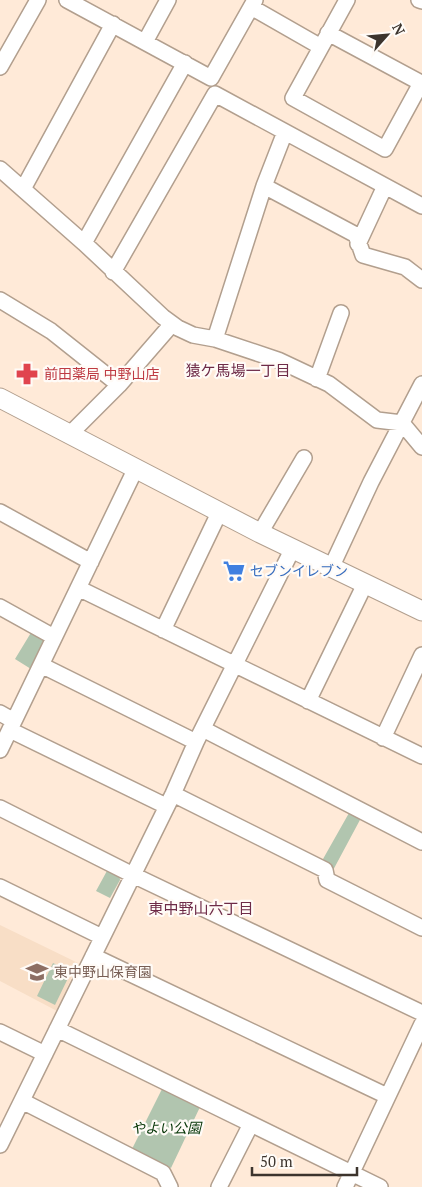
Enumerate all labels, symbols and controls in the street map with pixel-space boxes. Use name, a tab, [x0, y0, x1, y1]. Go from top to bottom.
north arrow	[362, 10, 412, 60]
text: N	[388, 20, 410, 38]
district label: 猿ケ馬場一丁目	[185, 360, 291, 380]
pharmacy icon: 前田薬局 中野山店	[14, 361, 40, 387]
place label: 前田薬局 中野山店	[44, 364, 159, 383]
supermarket icon: セブンイレブン	[221, 558, 247, 584]
place label: セブンイレブン	[250, 561, 348, 580]
district label: 東中野山六丁目	[148, 898, 254, 918]
school or university icon: 東中野山保育園	[24, 959, 50, 985]
place label: 東中野山保育園	[54, 962, 152, 981]
park label: やよい公園	[131, 1118, 203, 1137]
scale bar	[252, 1144, 357, 1176]
text: 50 m	[260, 1151, 293, 1171]

